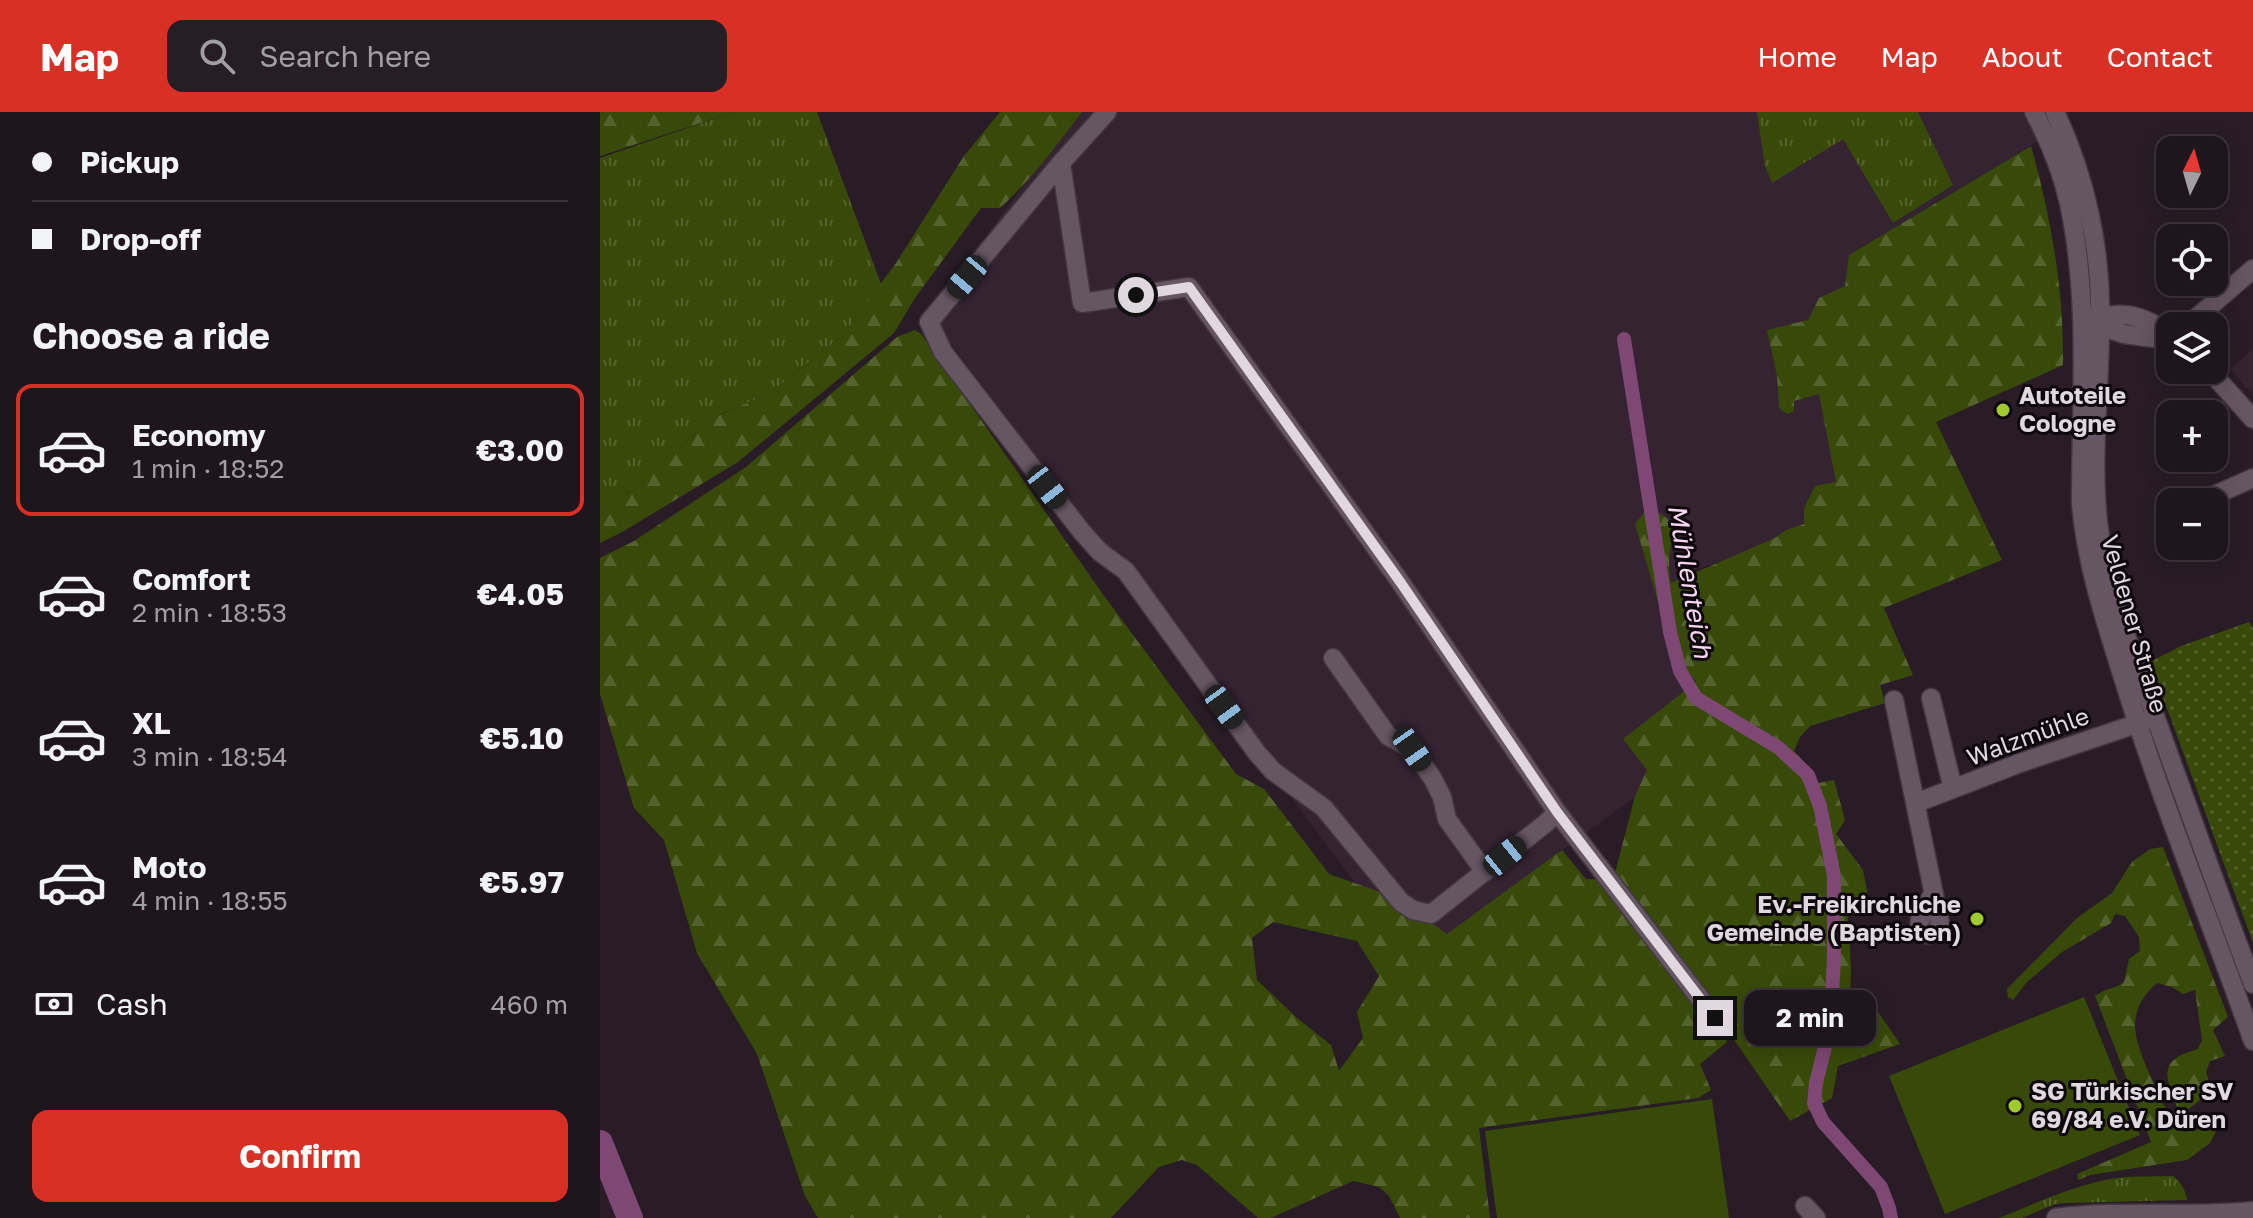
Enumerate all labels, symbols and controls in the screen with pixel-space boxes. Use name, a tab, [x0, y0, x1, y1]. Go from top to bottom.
search box	[167, 20, 727, 92]
text: Map	[40, 34, 119, 79]
icon: search	[195, 34, 239, 78]
text: Search here	[259, 38, 431, 74]
text: Home	[1758, 40, 1837, 73]
text: Map	[1881, 40, 1938, 73]
text: About	[1982, 40, 2063, 73]
text: Contact	[2107, 40, 2213, 73]
north arrow	[2156, 136, 2228, 208]
map controls	[2156, 136, 2228, 560]
text: Pickup	[80, 144, 179, 180]
text: Drop-off	[80, 221, 201, 257]
button: locate	[2156, 224, 2228, 296]
car	[942, 251, 992, 303]
route start	[1118, 277, 1154, 313]
button: layers	[2156, 312, 2228, 384]
text: Choose a ride	[32, 314, 270, 357]
place label: Autoteile Cologne	[2019, 380, 2126, 437]
button: +	[2156, 400, 2228, 472]
marker: Autoteile Cologne	[1994, 401, 2012, 419]
icon: car	[36, 414, 108, 486]
text: Economy	[132, 417, 266, 453]
text: €3.00	[476, 432, 564, 468]
text: 1 min · 18:52	[132, 453, 284, 484]
car	[1023, 461, 1071, 513]
button: −	[2156, 488, 2228, 560]
water label: Mühlenteich	[1662, 502, 1719, 661]
street label: Veldener Straße	[2096, 531, 2175, 716]
icon: car	[36, 558, 108, 630]
text: Comfort	[132, 561, 251, 597]
text: €4.05	[477, 576, 564, 612]
text: 2 min · 18:53	[132, 597, 287, 628]
car	[1200, 681, 1248, 733]
street label: Walzmühle	[1963, 700, 2092, 771]
icon: car	[36, 702, 108, 774]
text: XL	[132, 705, 171, 741]
text: €5.10	[480, 720, 564, 756]
car	[1388, 722, 1436, 776]
text: 3 min · 18:54	[132, 741, 288, 772]
car	[1479, 832, 1531, 880]
icon: car	[36, 846, 108, 918]
text: Moto	[132, 849, 207, 885]
text: €5.97	[480, 864, 564, 900]
text: 4 min · 18:55	[132, 885, 288, 916]
place label: Ev.-Freikirchliche Gemeinde (Baptisten)	[1707, 889, 1961, 946]
marker: Ev.-Freikirchliche Gemeinde (Baptisten)	[1968, 910, 1986, 928]
icon: cash	[32, 982, 76, 1026]
text: Cash	[96, 986, 168, 1022]
text: 460 m	[491, 989, 568, 1020]
callout: 2 min	[1743, 990, 1875, 1046]
route end	[1697, 1000, 1733, 1036]
text: 2 min	[1776, 1002, 1844, 1033]
place label: SG Türkischer SV 69/84 e.V. Düren	[2031, 1076, 2233, 1133]
marker: SG Türkischer SV 69/84 e.V. Düren	[2006, 1097, 2024, 1115]
button: Confirm	[32, 1110, 568, 1202]

